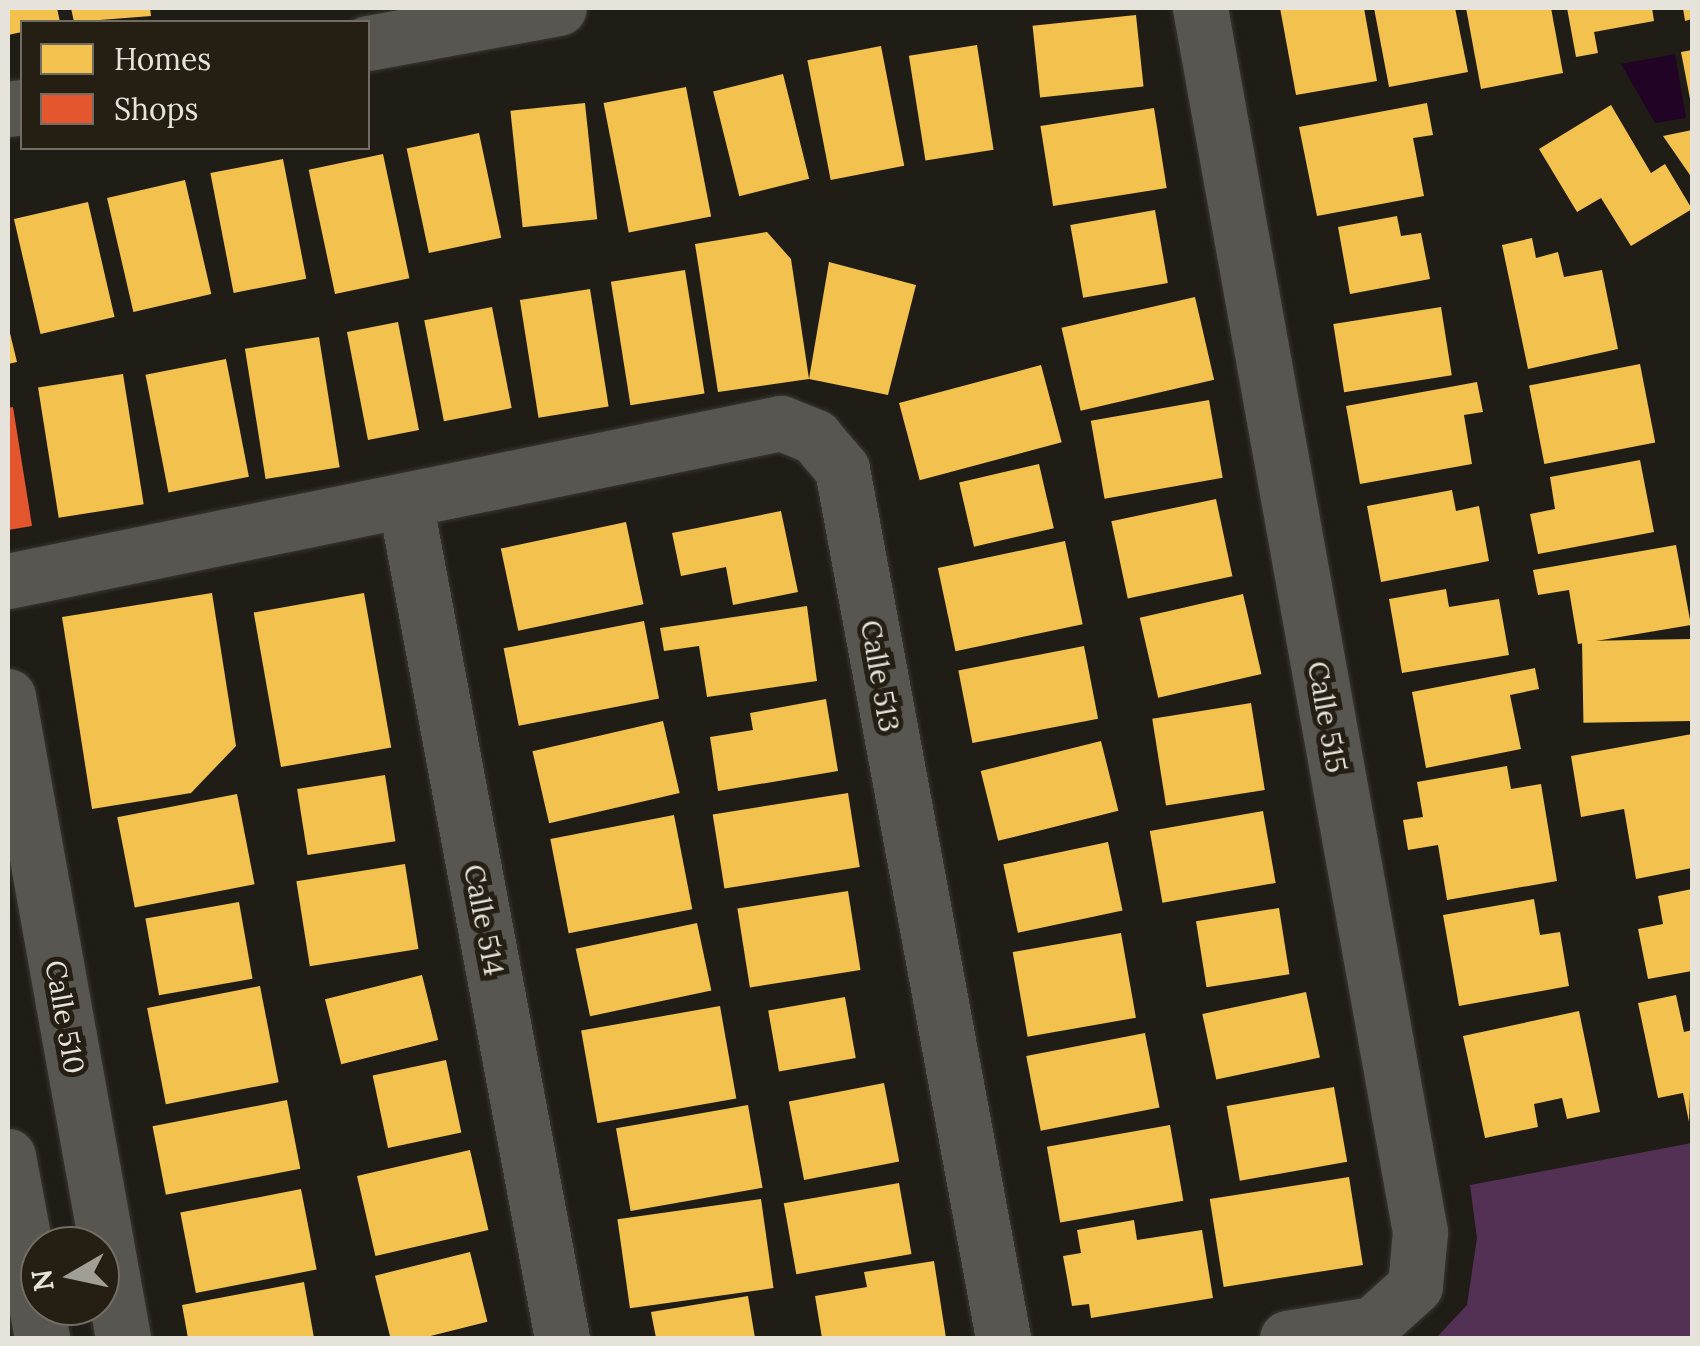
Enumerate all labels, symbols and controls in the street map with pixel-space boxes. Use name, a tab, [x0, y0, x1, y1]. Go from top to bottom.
legend	[20, 20, 370, 150]
text: Homes	[114, 40, 211, 78]
text: Shops	[114, 90, 198, 128]
street label: Calle 513	[854, 618, 906, 734]
street label: Calle 515	[1301, 659, 1353, 775]
street label: Calle 514	[457, 862, 511, 978]
street label: Calle 510	[39, 958, 91, 1076]
north arrow	[20, 1226, 120, 1326]
text: N	[23, 1267, 62, 1294]

